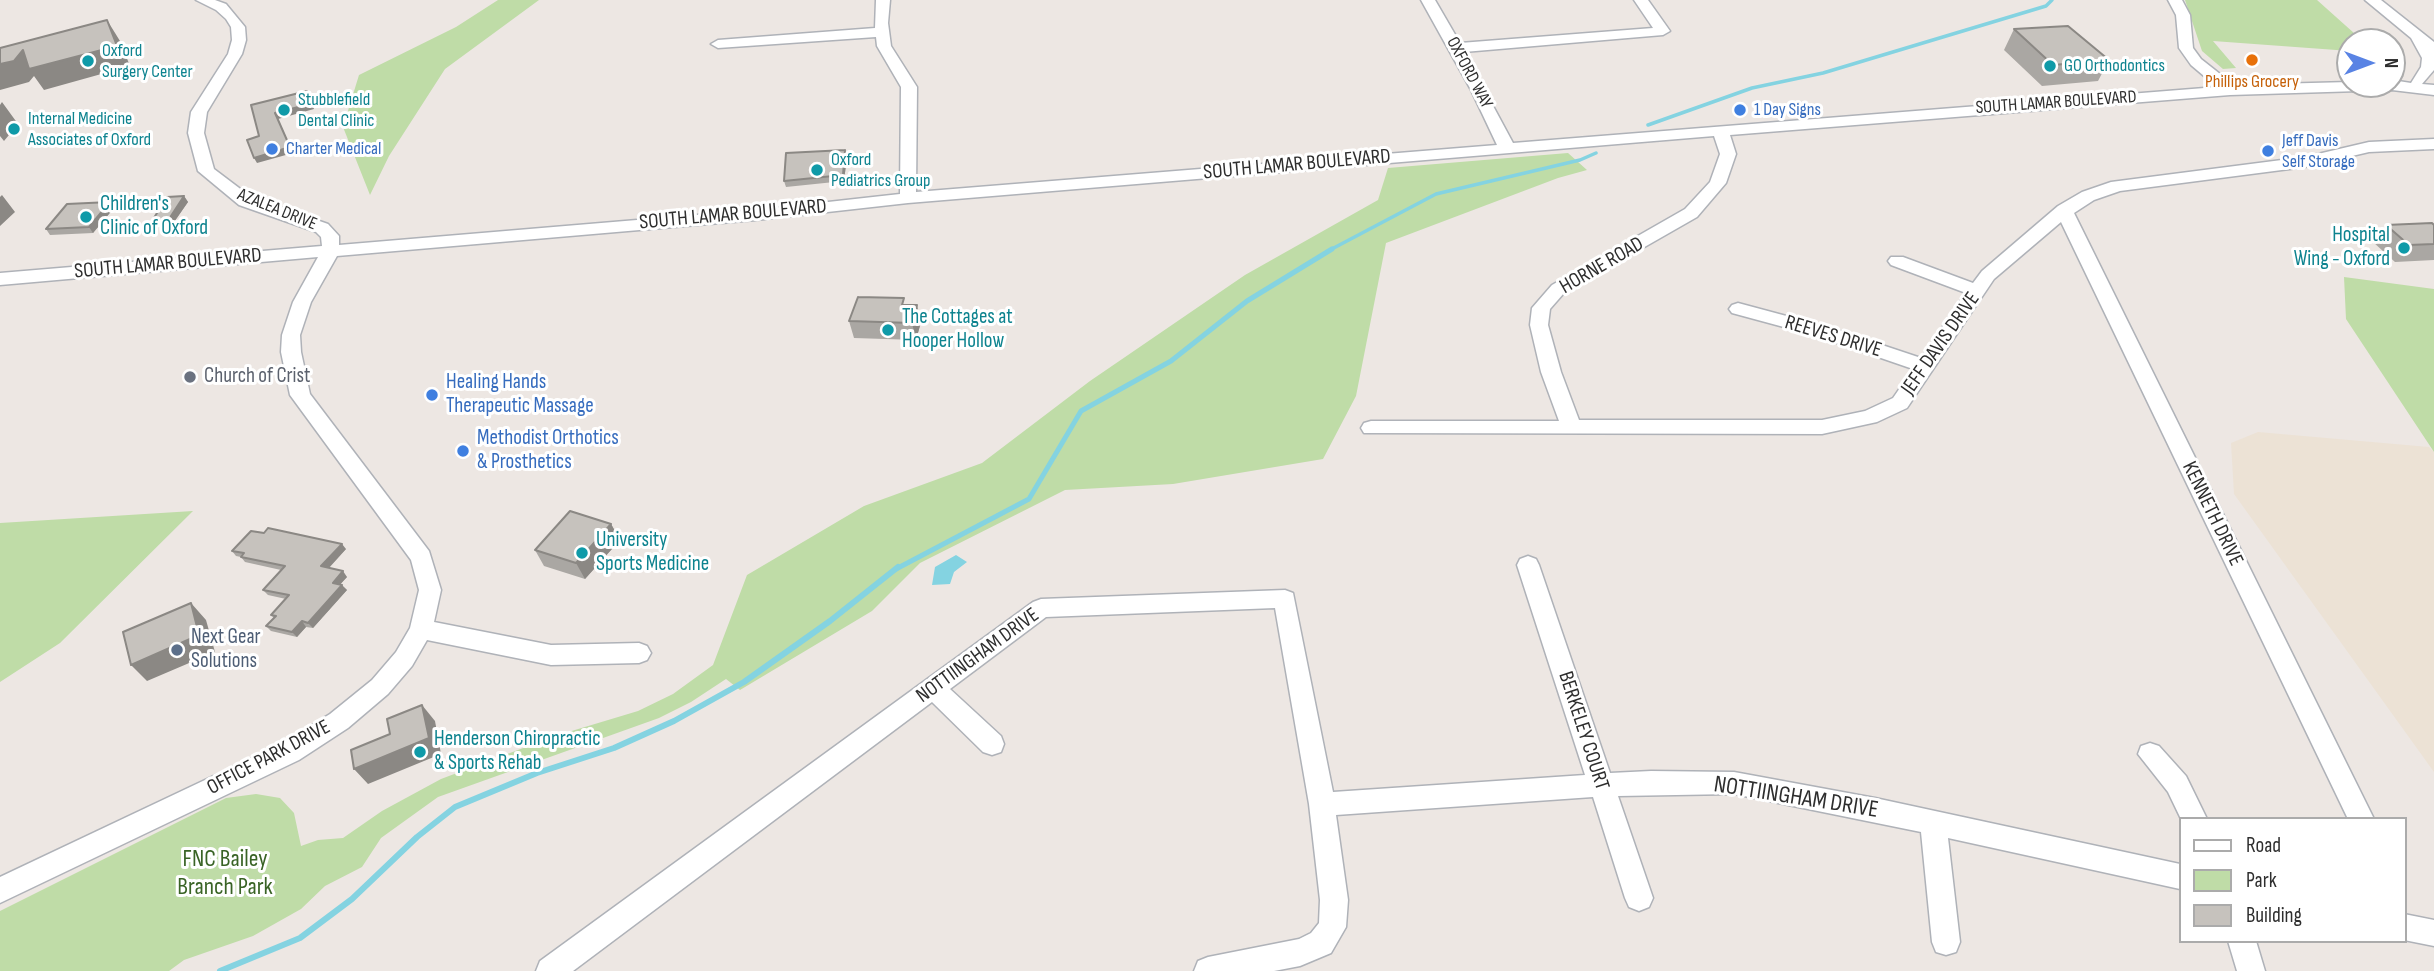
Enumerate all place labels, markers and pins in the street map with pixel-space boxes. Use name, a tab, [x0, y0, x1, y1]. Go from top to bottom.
place label: Oxford Surgery Center	[102, 40, 193, 82]
marker: Phillips Grocery	[2244, 52, 2260, 68]
marker: Oxford Surgery Center	[80, 53, 96, 69]
place label: GO Orthodontics	[2064, 55, 2165, 77]
marker: GO Orthodontics	[2042, 58, 2058, 74]
place label: Phillips Grocery	[2205, 71, 2299, 93]
place label: Stubblefield Dental Clinic	[298, 89, 375, 132]
place label: 1 Day Signs	[1754, 99, 1821, 121]
marker: Stubblefield Dental Clinic	[276, 102, 292, 118]
marker: 1 Day Signs	[1732, 102, 1748, 118]
place label: Internal Medicine Associates of Oxford	[28, 108, 151, 150]
marker: Internal Medicine Associates of Oxford	[6, 121, 22, 137]
place label: Jeff Davis Self Storage	[2282, 130, 2355, 172]
place label: Charter Medical	[286, 138, 381, 160]
marker: Charter Medical	[264, 141, 280, 157]
marker: Jeff Davis Self Storage	[2260, 143, 2276, 159]
place label: Oxford Pediatrics Group	[831, 149, 930, 192]
marker: Oxford Pediatrics Group	[809, 162, 825, 178]
place label: Children's Clinic of Oxford	[100, 192, 208, 242]
marker: Children's Clinic of Oxford	[78, 209, 94, 225]
place label: Hospital Wing - Oxford	[2294, 223, 2390, 273]
marker: Hospital Wing - Oxford	[2396, 240, 2412, 256]
place label: The Cottages at Hooper Hollow	[902, 305, 1013, 355]
marker: The Cottages at Hooper Hollow	[880, 322, 896, 338]
place label: Church of Crist	[204, 364, 310, 390]
marker: Church of Crist	[182, 369, 198, 385]
place label: Healing Hands Therapeutic Massage	[446, 370, 594, 420]
marker: Healing Hands Therapeutic Massage	[424, 387, 440, 403]
place label: Methodist Orthotics & Prosthetics	[477, 426, 619, 476]
marker: Methodist Orthotics & Prosthetics	[455, 443, 471, 459]
place label: University Sports Medicine	[596, 528, 709, 578]
marker: University Sports Medicine	[574, 545, 590, 561]
place label: Next Gear Solutions	[191, 625, 261, 675]
marker: Next Gear Solutions	[169, 642, 185, 658]
place label: Henderson Chiropractic & Sports Rehab	[434, 727, 601, 777]
marker: Henderson Chiropractic & Sports Rehab	[412, 744, 428, 760]

